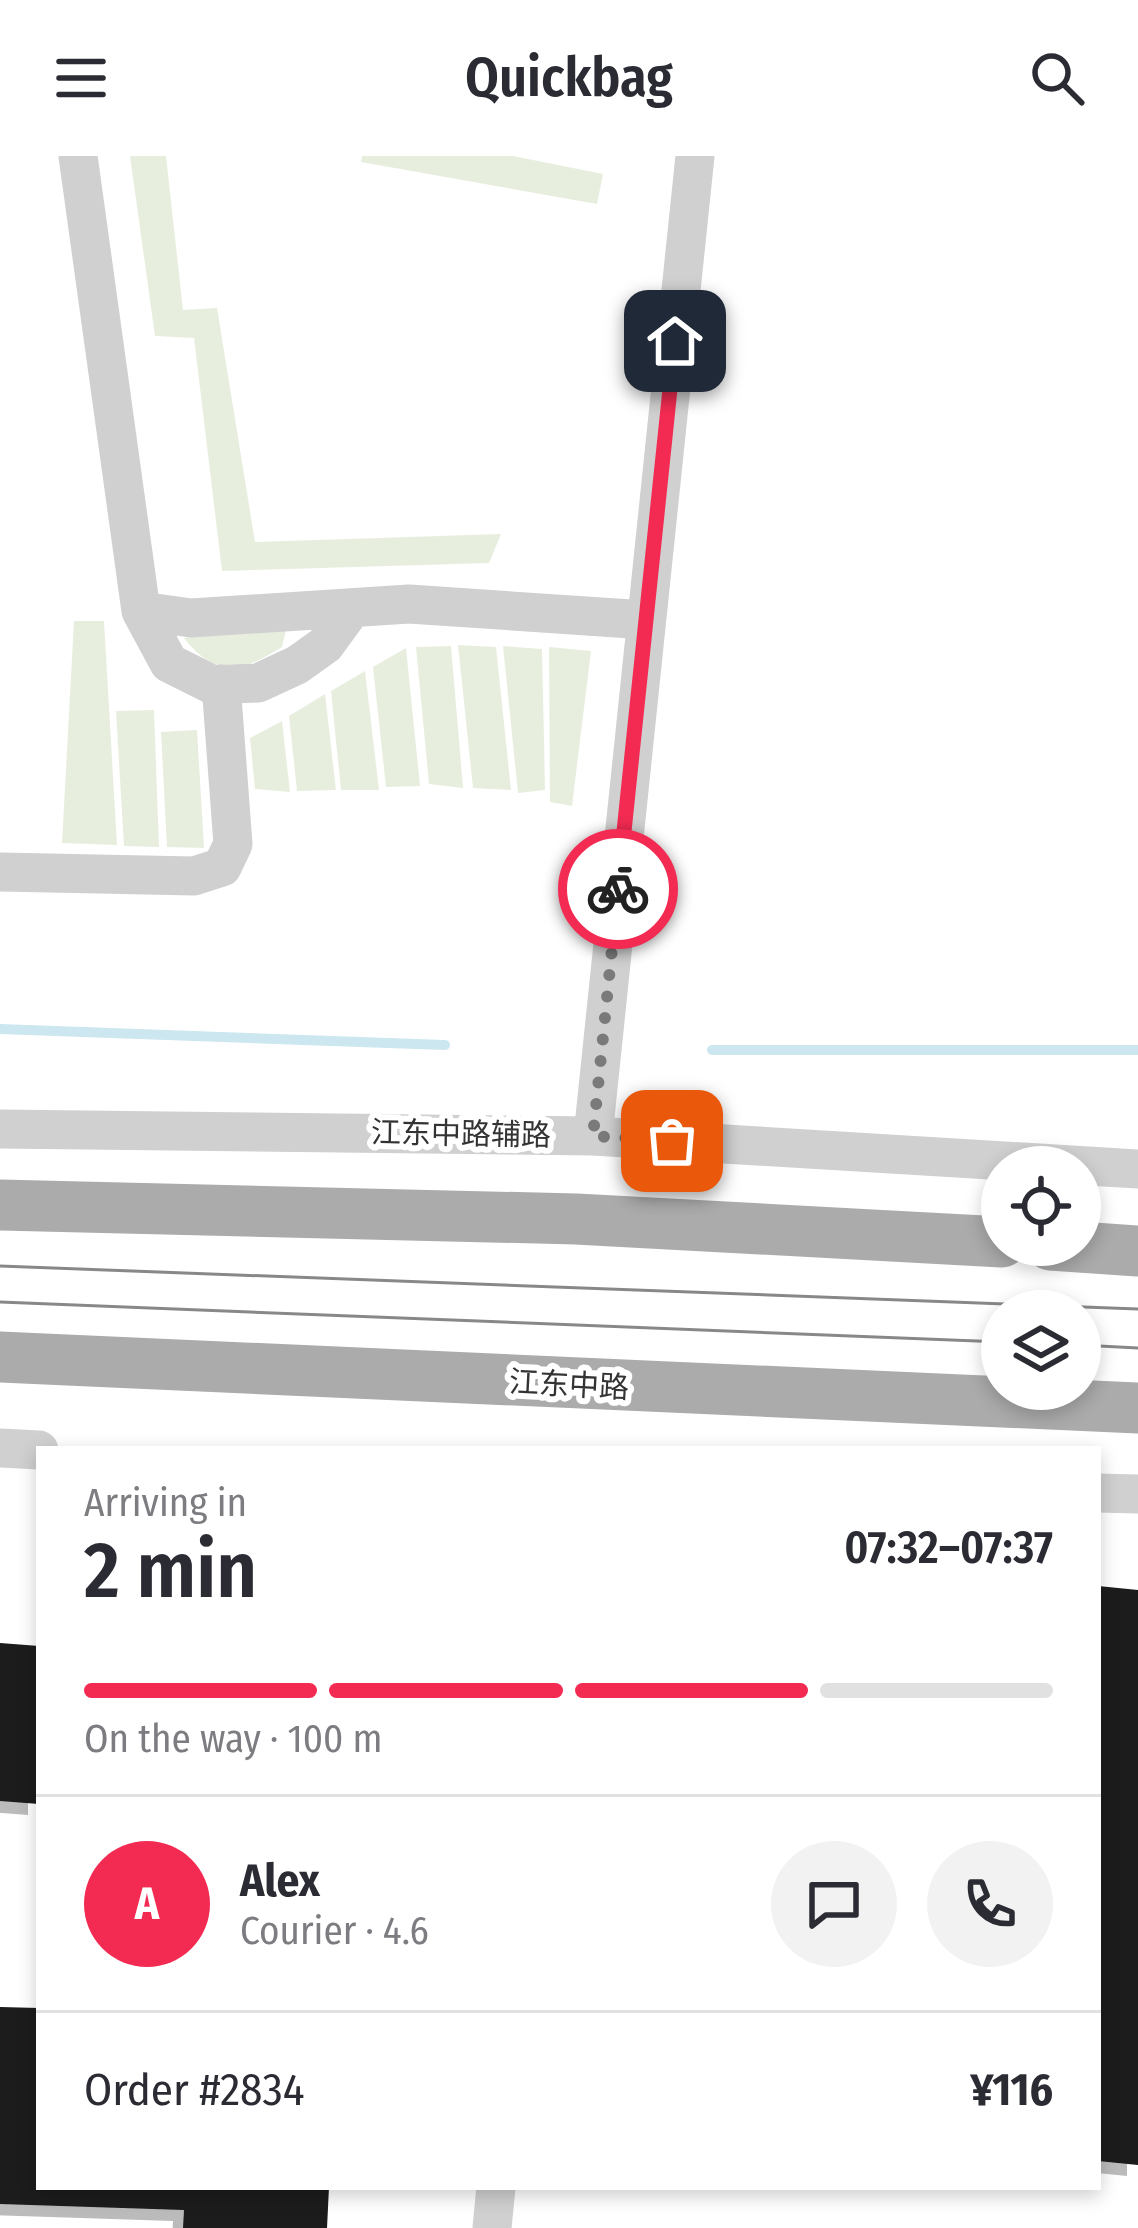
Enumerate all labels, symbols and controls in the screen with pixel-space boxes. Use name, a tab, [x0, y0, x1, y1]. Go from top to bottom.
icon: menu	[48, 45, 114, 111]
icon: search	[1024, 45, 1090, 111]
text: Quickbag	[465, 46, 673, 110]
pin	[624, 290, 726, 392]
icon: home	[642, 308, 708, 374]
courier	[558, 829, 678, 949]
icon: bike	[585, 856, 651, 922]
pin	[621, 1090, 723, 1192]
icon: bag	[639, 1108, 705, 1174]
street label: 江东中路辅路	[371, 1114, 551, 1154]
map controls	[981, 1146, 1101, 1410]
button: locate	[981, 1146, 1101, 1266]
button: layers	[981, 1290, 1101, 1410]
street label: 江东中路	[508, 1364, 630, 1406]
text: Arriving in	[84, 1480, 247, 1526]
text: 07:32–07:37	[844, 1521, 1053, 1575]
text: 2 min	[84, 1524, 257, 1618]
text: On the way · 100 m	[84, 1716, 383, 1762]
button: chat	[771, 1841, 897, 1967]
button: phone	[927, 1841, 1053, 1967]
text: Alex	[240, 1854, 320, 1908]
text: A	[135, 1877, 159, 1931]
text: Courier · 4.6	[240, 1908, 429, 1954]
text: Order #2834	[84, 2063, 304, 2117]
text: ¥116	[970, 2063, 1053, 2117]

